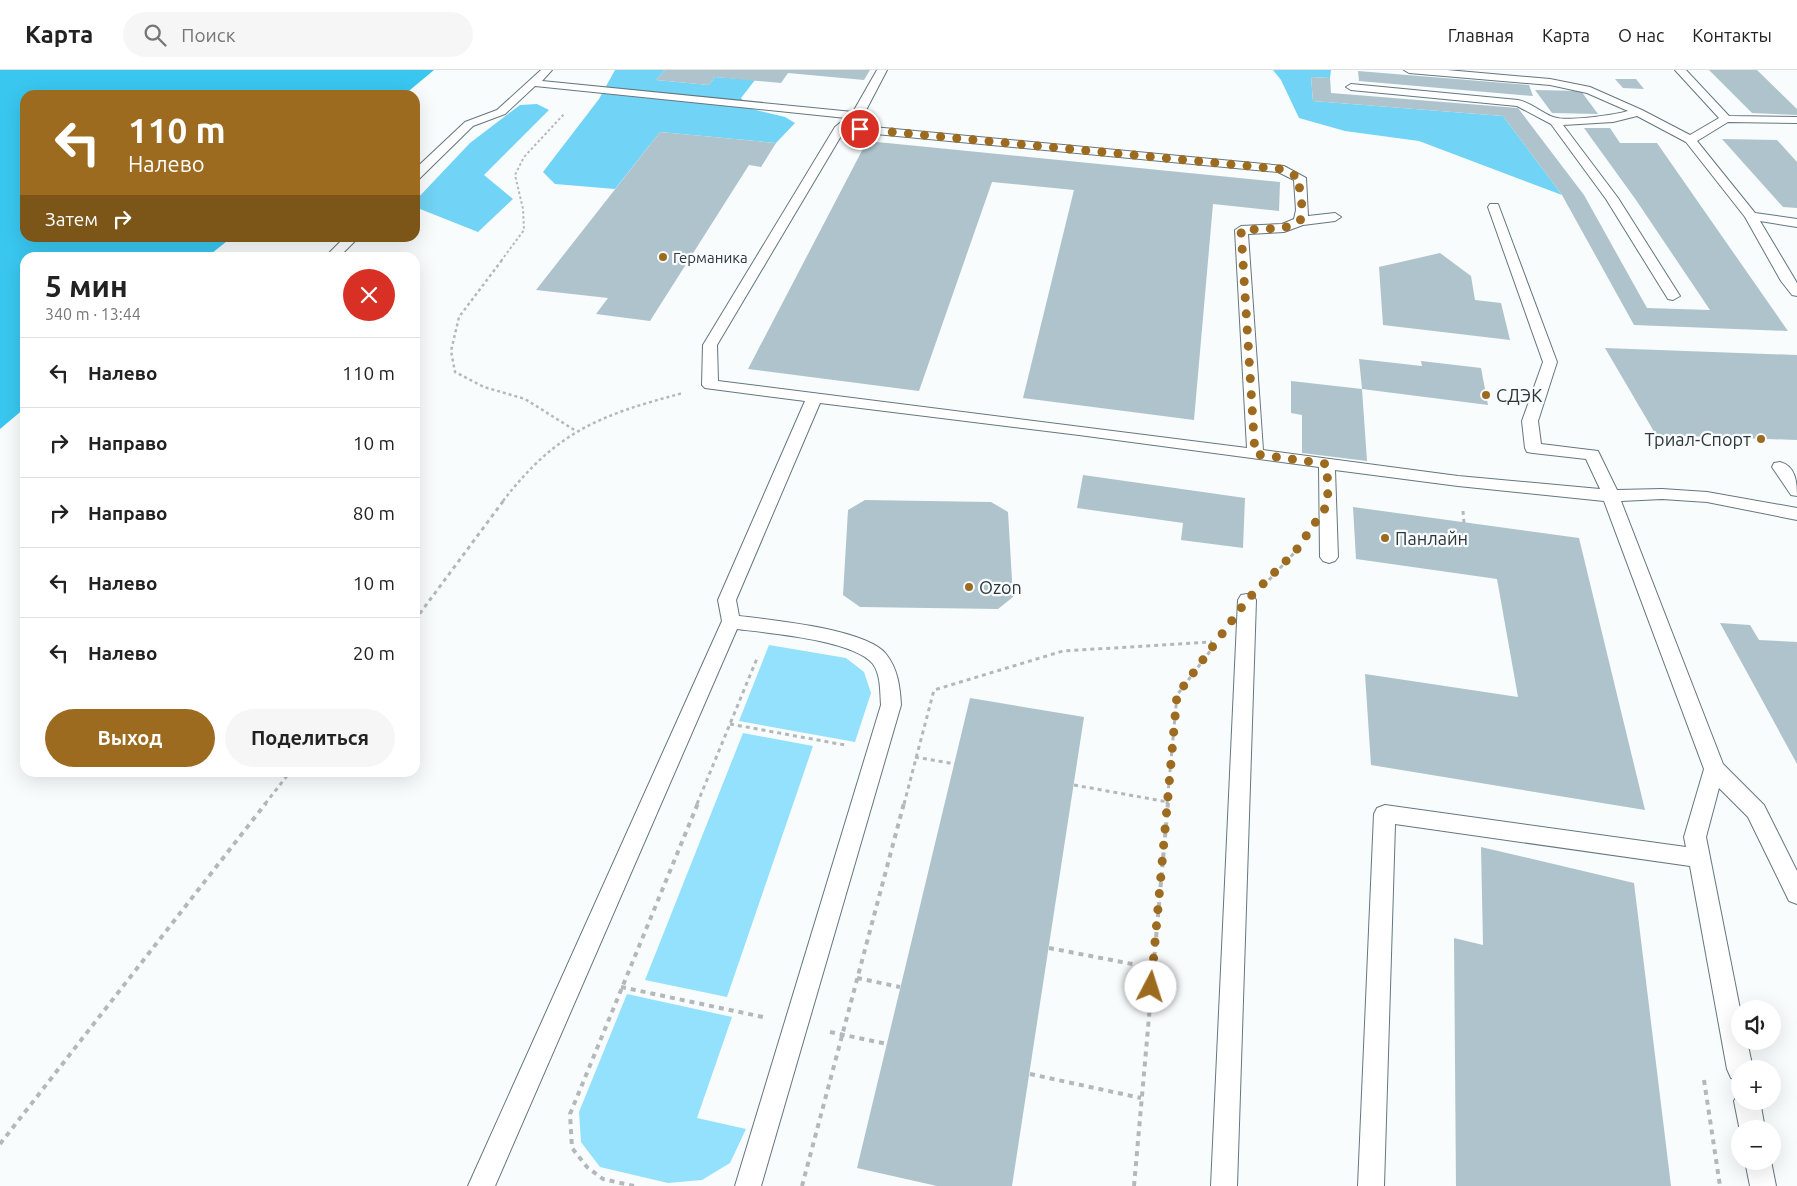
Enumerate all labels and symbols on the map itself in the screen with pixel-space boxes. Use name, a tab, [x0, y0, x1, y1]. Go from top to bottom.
pin	[839, 108, 881, 150]
place label: Германика	[673, 249, 748, 266]
marker: Германика	[657, 251, 669, 263]
place label: СДЭК	[1496, 385, 1542, 405]
marker: СДЭК	[1480, 389, 1492, 401]
place label: Триал-Спорт	[1645, 429, 1751, 449]
marker: Триал-Спорт	[1755, 433, 1767, 445]
place label: Панлайн	[1395, 528, 1468, 548]
marker: Панлайн	[1379, 532, 1391, 544]
place label: Ozon	[979, 577, 1022, 597]
marker: Ozon	[963, 581, 975, 593]
position arrow	[1124, 960, 1176, 1012]

